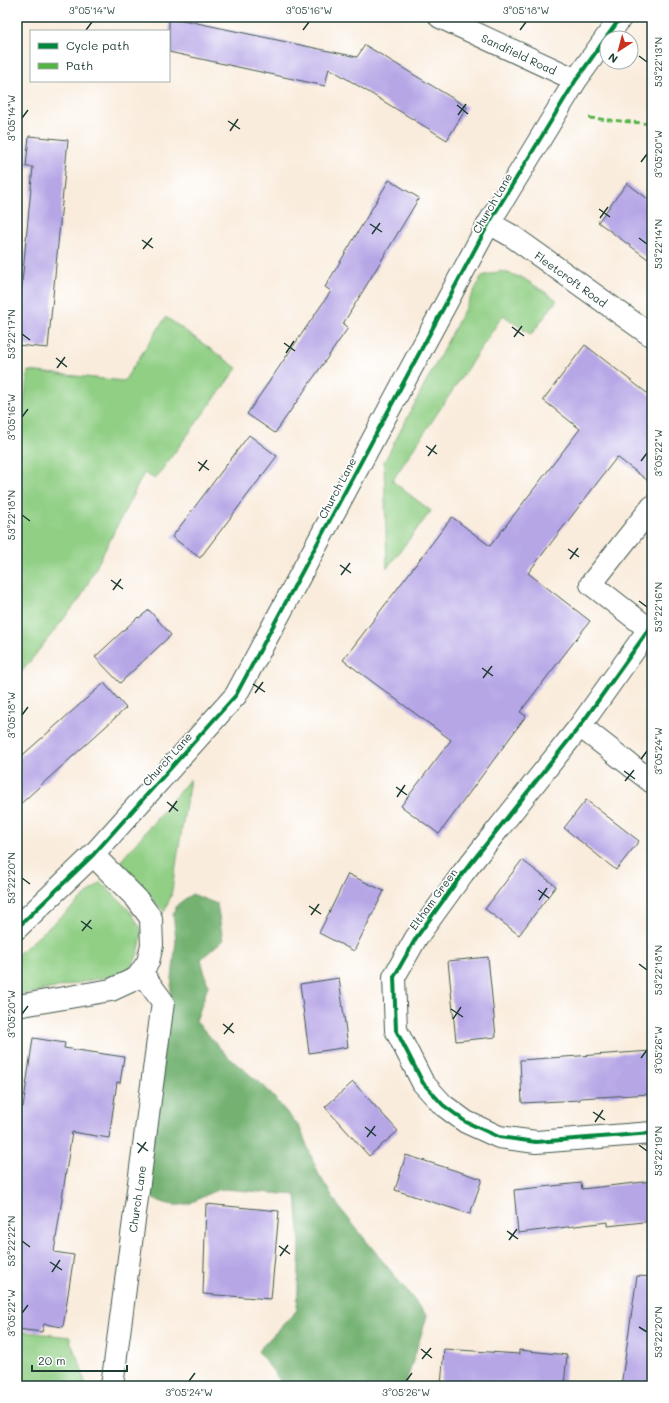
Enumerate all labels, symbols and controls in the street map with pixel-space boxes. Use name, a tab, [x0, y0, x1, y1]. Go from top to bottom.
text: 3°05'14"W	[69, 3, 116, 17]
text: 3°05'16"W	[286, 3, 333, 17]
text: 3°05'18"W	[503, 3, 550, 17]
legend	[30, 30, 170, 82]
street label: Sandfield Road	[479, 30, 559, 78]
north arrow	[599, 30, 639, 70]
text: Cycle path	[66, 37, 129, 53]
text: 53°22'13"N	[651, 37, 665, 87]
text: N	[605, 50, 621, 67]
text: Path	[66, 57, 93, 73]
text: 3°05'14"W	[4, 94, 18, 141]
text: 3°05'20"W	[651, 130, 665, 178]
street label: Church Lane	[469, 170, 515, 236]
text: 53°22'14"N	[651, 219, 665, 269]
street label: Fleetcroft Road	[532, 248, 610, 310]
text: 53°22'17"N	[4, 309, 18, 359]
text: 3°05'16"W	[4, 393, 18, 440]
text: 3°05'22"W	[651, 429, 665, 477]
street label: Church Lane	[315, 455, 360, 521]
text: 53°22'18"N	[4, 490, 18, 540]
text: 53°22'16"N	[651, 582, 665, 632]
text: 3°05'18"W	[4, 691, 18, 738]
text: 3°05'24"W	[651, 727, 665, 775]
street label: Church Lane	[139, 729, 195, 789]
text: 53°22'20"N	[4, 852, 18, 904]
street label: Eltham Green	[406, 865, 460, 933]
text: 53°22'18"N	[651, 945, 665, 995]
text: 3°05'20"W	[4, 990, 18, 1038]
text: 3°05'26"W	[651, 1026, 665, 1074]
text: 53°22'19"N	[651, 1126, 665, 1176]
street label: Church Lane	[125, 1164, 149, 1233]
text: 53°22'22"N	[4, 1216, 18, 1266]
text: 3°05'22"W	[4, 1289, 18, 1337]
text: 53°22'20"N	[651, 1306, 665, 1358]
scale bar	[32, 1347, 127, 1373]
text: 20 m	[38, 1352, 66, 1368]
text: 3°05'24"W	[165, 1385, 213, 1399]
text: 3°05'26"W	[382, 1385, 430, 1399]

